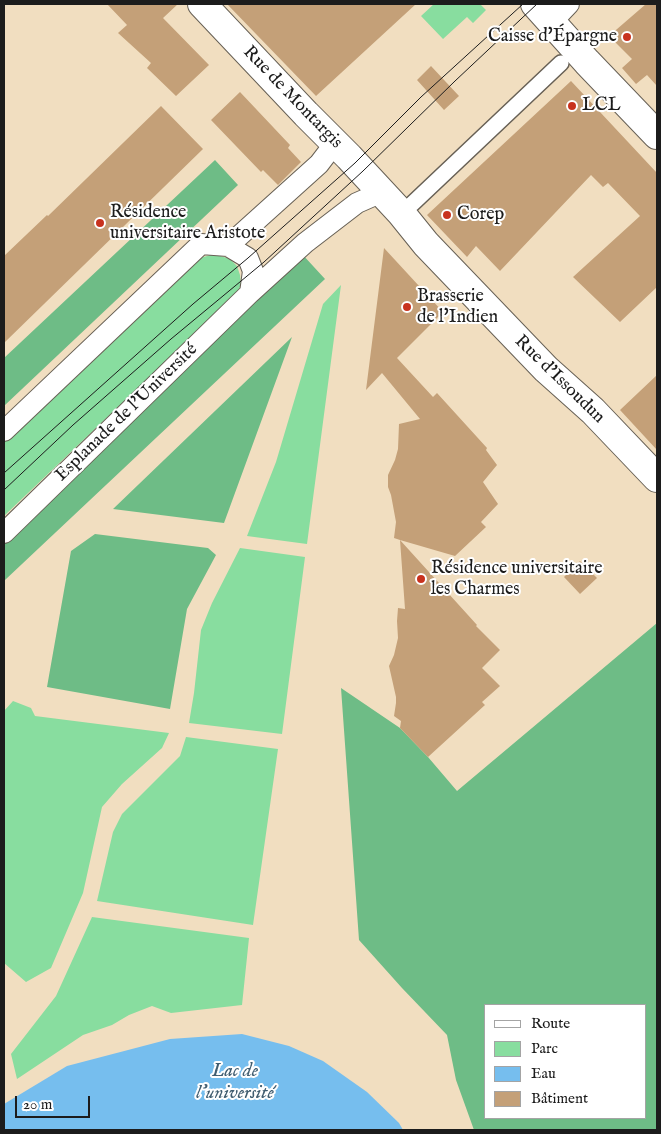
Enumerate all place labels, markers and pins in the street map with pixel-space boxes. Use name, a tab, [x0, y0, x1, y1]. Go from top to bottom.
place label: Caisse d'Épargne	[488, 26, 617, 48]
marker: Caisse d'Épargne	[621, 31, 633, 43]
place label: LCL	[582, 95, 620, 117]
marker: LCL	[566, 100, 578, 112]
place label: Résidence universitaire Aristote	[110, 202, 265, 244]
place label: Corep	[457, 204, 504, 226]
marker: Corep	[441, 209, 453, 221]
marker: Résidence universitaire Aristote	[94, 217, 106, 229]
place label: Brasserie de l'Indien	[417, 286, 498, 328]
marker: Brasserie de l'Indien	[401, 301, 413, 313]
place label: Résidence universitaire les Charmes	[431, 558, 602, 600]
marker: Résidence universitaire les Charmes	[415, 573, 427, 585]

